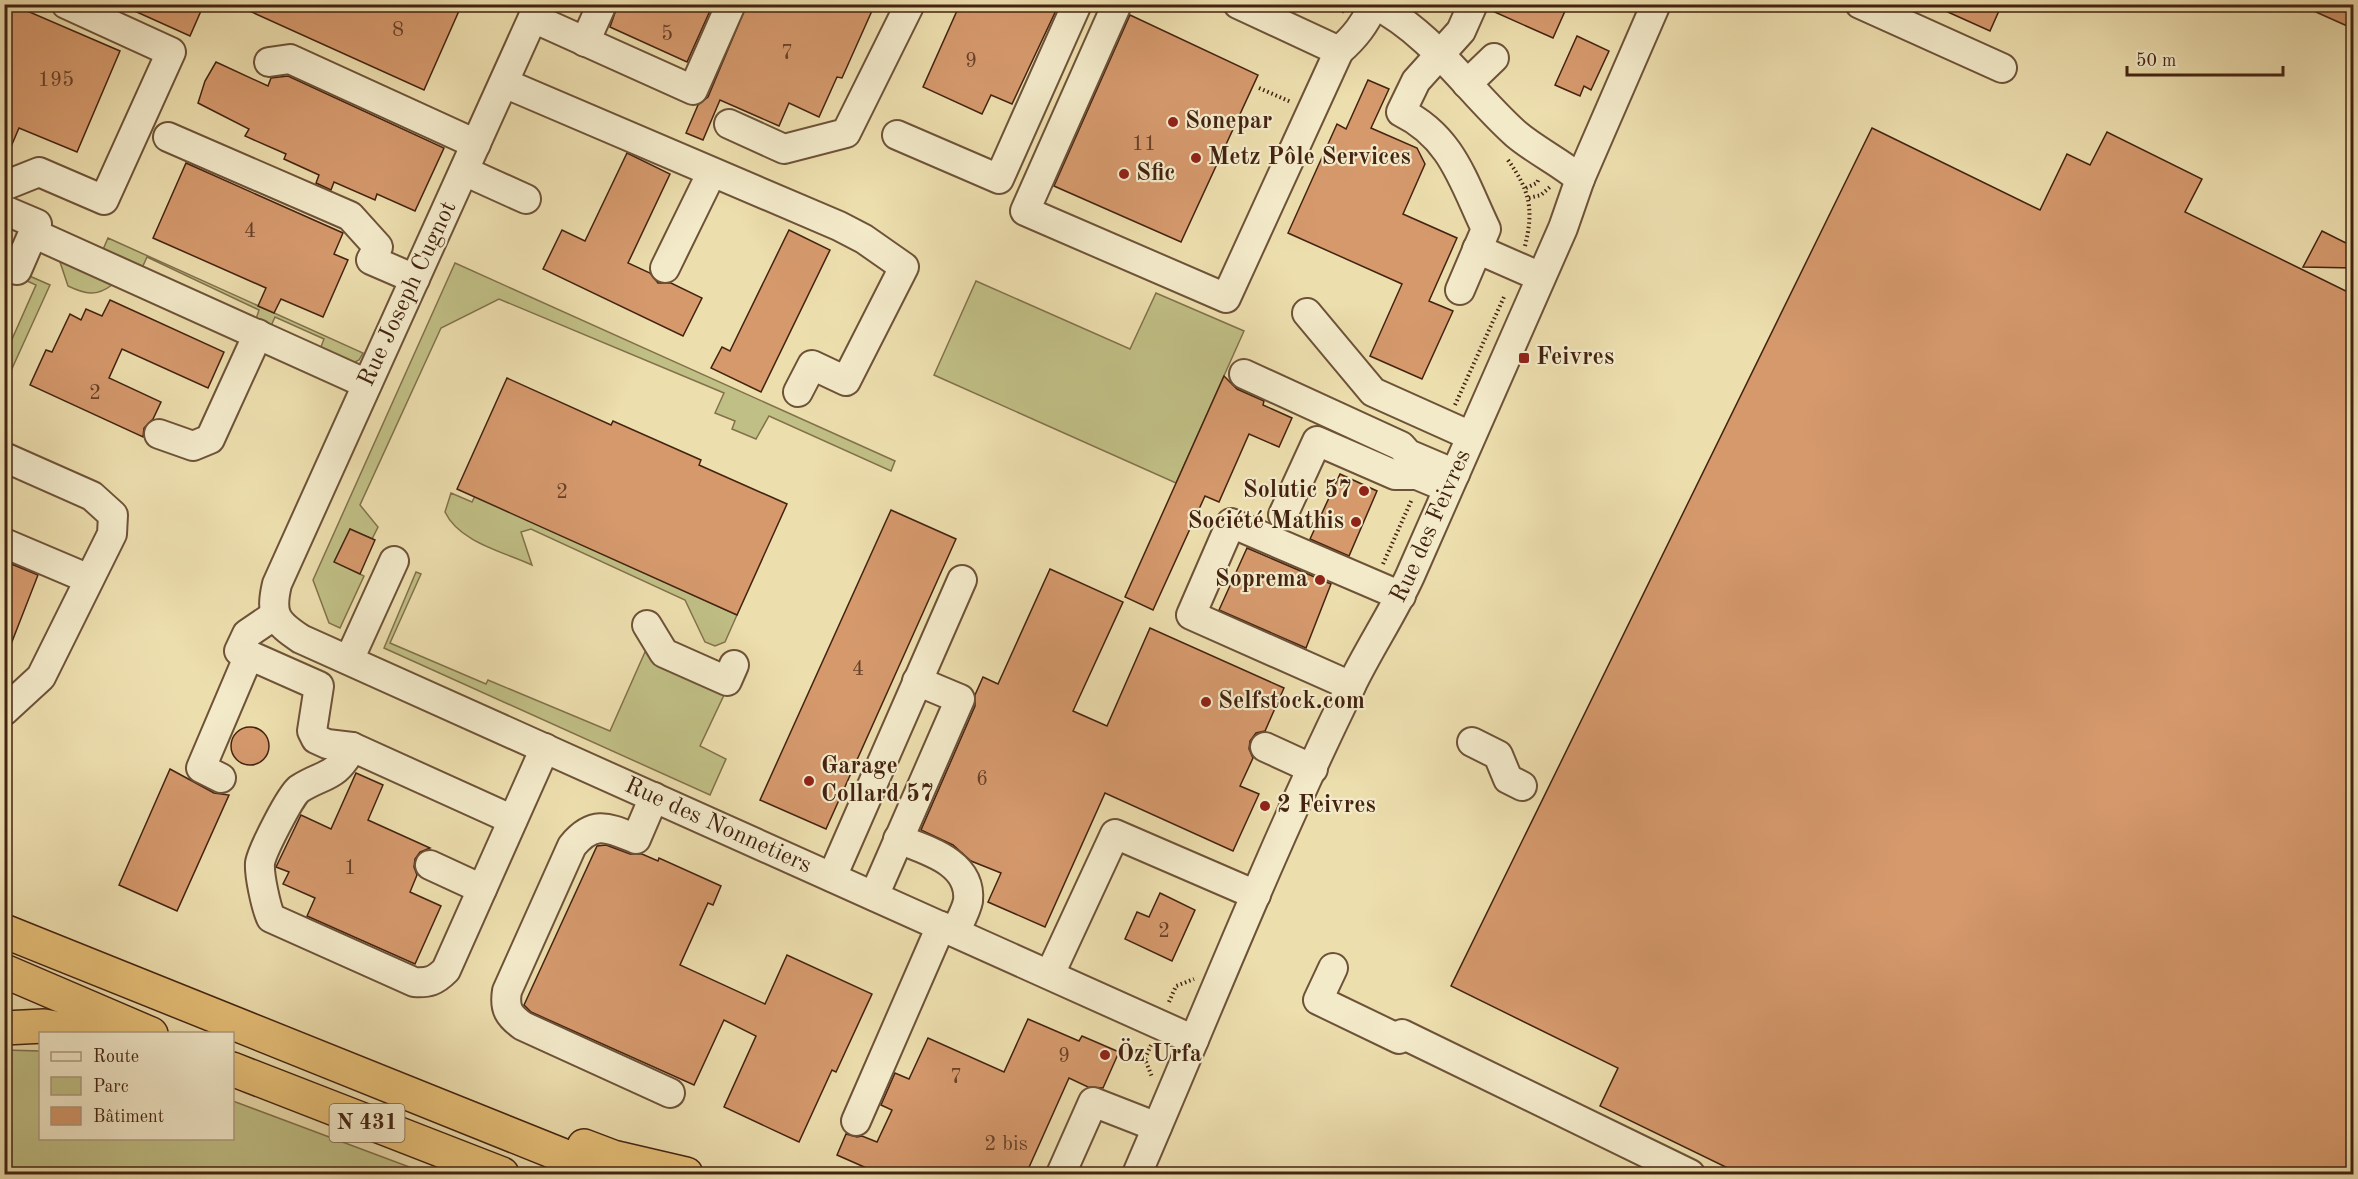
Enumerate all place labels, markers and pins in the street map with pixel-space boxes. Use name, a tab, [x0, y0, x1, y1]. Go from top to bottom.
place label: Sonepar	[1185, 110, 1272, 134]
marker: Sonepar	[1166, 115, 1180, 129]
place label: Metz Pôle Services	[1208, 146, 1411, 170]
marker: Metz Pôle Services	[1189, 151, 1203, 165]
place label: Sfic	[1136, 162, 1176, 186]
marker: Sfic	[1117, 167, 1131, 181]
place label: Feivres	[1536, 346, 1614, 370]
marker: Feivres	[1517, 351, 1531, 365]
place label: Solutic 57	[1243, 478, 1352, 503]
marker: Solutic 57	[1357, 484, 1371, 498]
place label: Société Mathis	[1187, 510, 1344, 534]
marker: Société Mathis	[1349, 515, 1363, 529]
place label: Soprema	[1215, 568, 1308, 592]
marker: Soprema	[1313, 573, 1327, 587]
place label: Selfstock.com	[1218, 690, 1365, 714]
marker: Selfstock.com	[1199, 695, 1213, 709]
place label: Garage Collard 57	[821, 755, 934, 807]
marker: Garage Collard 57	[802, 774, 816, 788]
place label: 2 Feivres	[1277, 794, 1376, 818]
marker: 2 Feivres	[1258, 799, 1272, 813]
place label: Öz Urfa	[1117, 1038, 1202, 1067]
marker: Öz Urfa	[1098, 1048, 1112, 1062]

